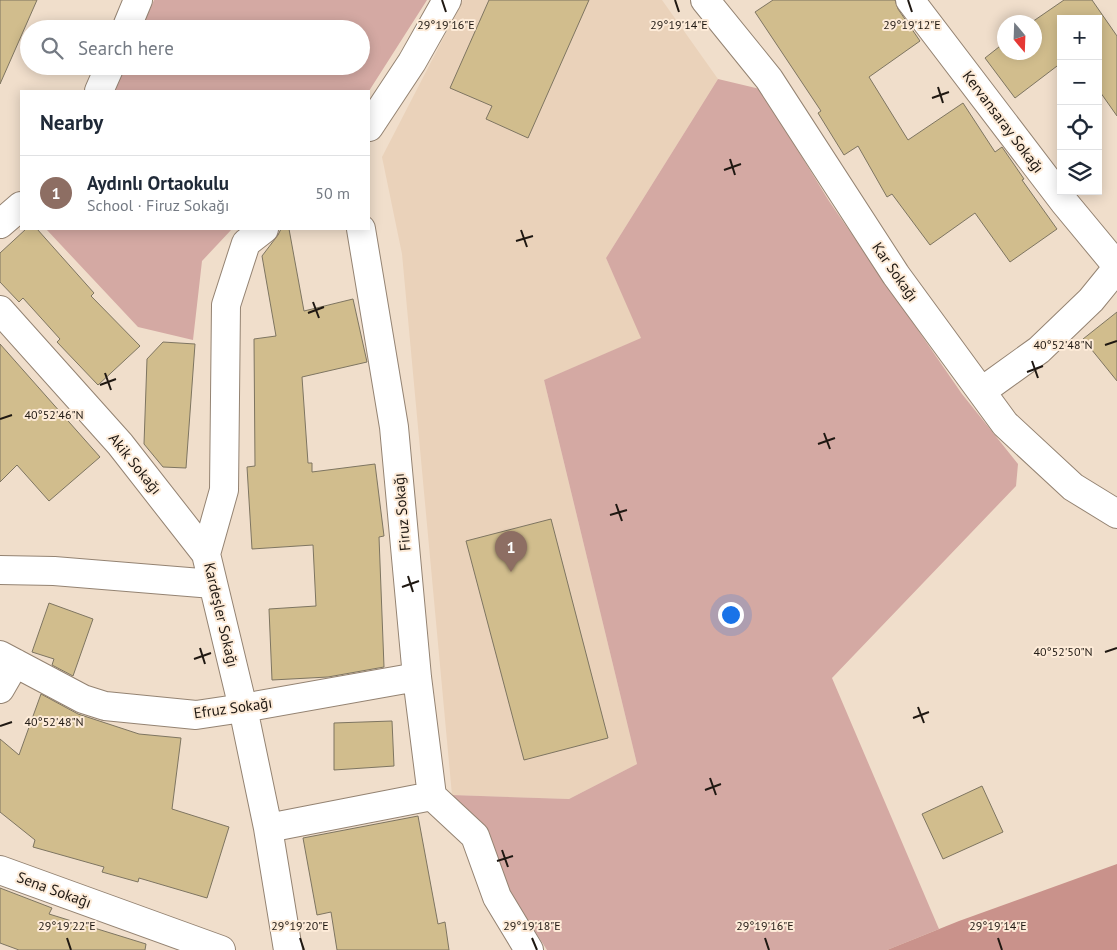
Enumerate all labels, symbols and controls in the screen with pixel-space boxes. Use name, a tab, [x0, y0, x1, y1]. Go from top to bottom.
north arrow	[997, 15, 1042, 60]
map controls	[1057, 15, 1102, 195]
button: +	[1057, 15, 1102, 60]
text: 29°19'16"E	[417, 17, 475, 32]
text: 29°19'14"E	[650, 17, 708, 32]
text: 29°19'12"E	[883, 17, 941, 32]
search box	[20, 20, 370, 75]
icon: search	[38, 34, 66, 62]
text: Search here	[78, 36, 174, 60]
button: −	[1057, 60, 1102, 105]
street label: Kervansaray Sokağı	[959, 67, 1048, 177]
button: locate	[1057, 105, 1102, 150]
text: Nearby	[40, 109, 103, 136]
button: layers	[1057, 150, 1102, 195]
text: Aydınlı Ortaokulu	[87, 171, 229, 195]
text: 1	[51, 183, 61, 203]
text: 50 m	[315, 183, 350, 203]
text: School · Firuz Sokağı	[87, 195, 229, 215]
street label: Kar Sokağı	[868, 238, 923, 305]
text: 40°52'48"N	[1033, 337, 1093, 352]
text: 40°52'46"N	[24, 407, 84, 422]
street label: Akik Sokağı	[105, 429, 166, 498]
street label: Firuz Sokağı	[389, 472, 414, 552]
pin: 1	[495, 531, 527, 572]
street label: Kardeşler Sokağı	[200, 561, 243, 669]
your location	[718, 602, 744, 628]
text: 40°52'50"N	[1033, 644, 1093, 659]
street label: Efruz Sokağı	[193, 693, 273, 722]
text: 40°52'48"N	[24, 714, 84, 729]
street label: Sena Sokağı	[14, 867, 94, 912]
text: 29°19'22"E	[38, 918, 96, 933]
text: 29°19'20"E	[271, 918, 329, 933]
text: 29°19'18"E	[503, 918, 561, 933]
text: 29°19'16"E	[736, 918, 794, 933]
text: 29°19'14"E	[969, 918, 1027, 933]

